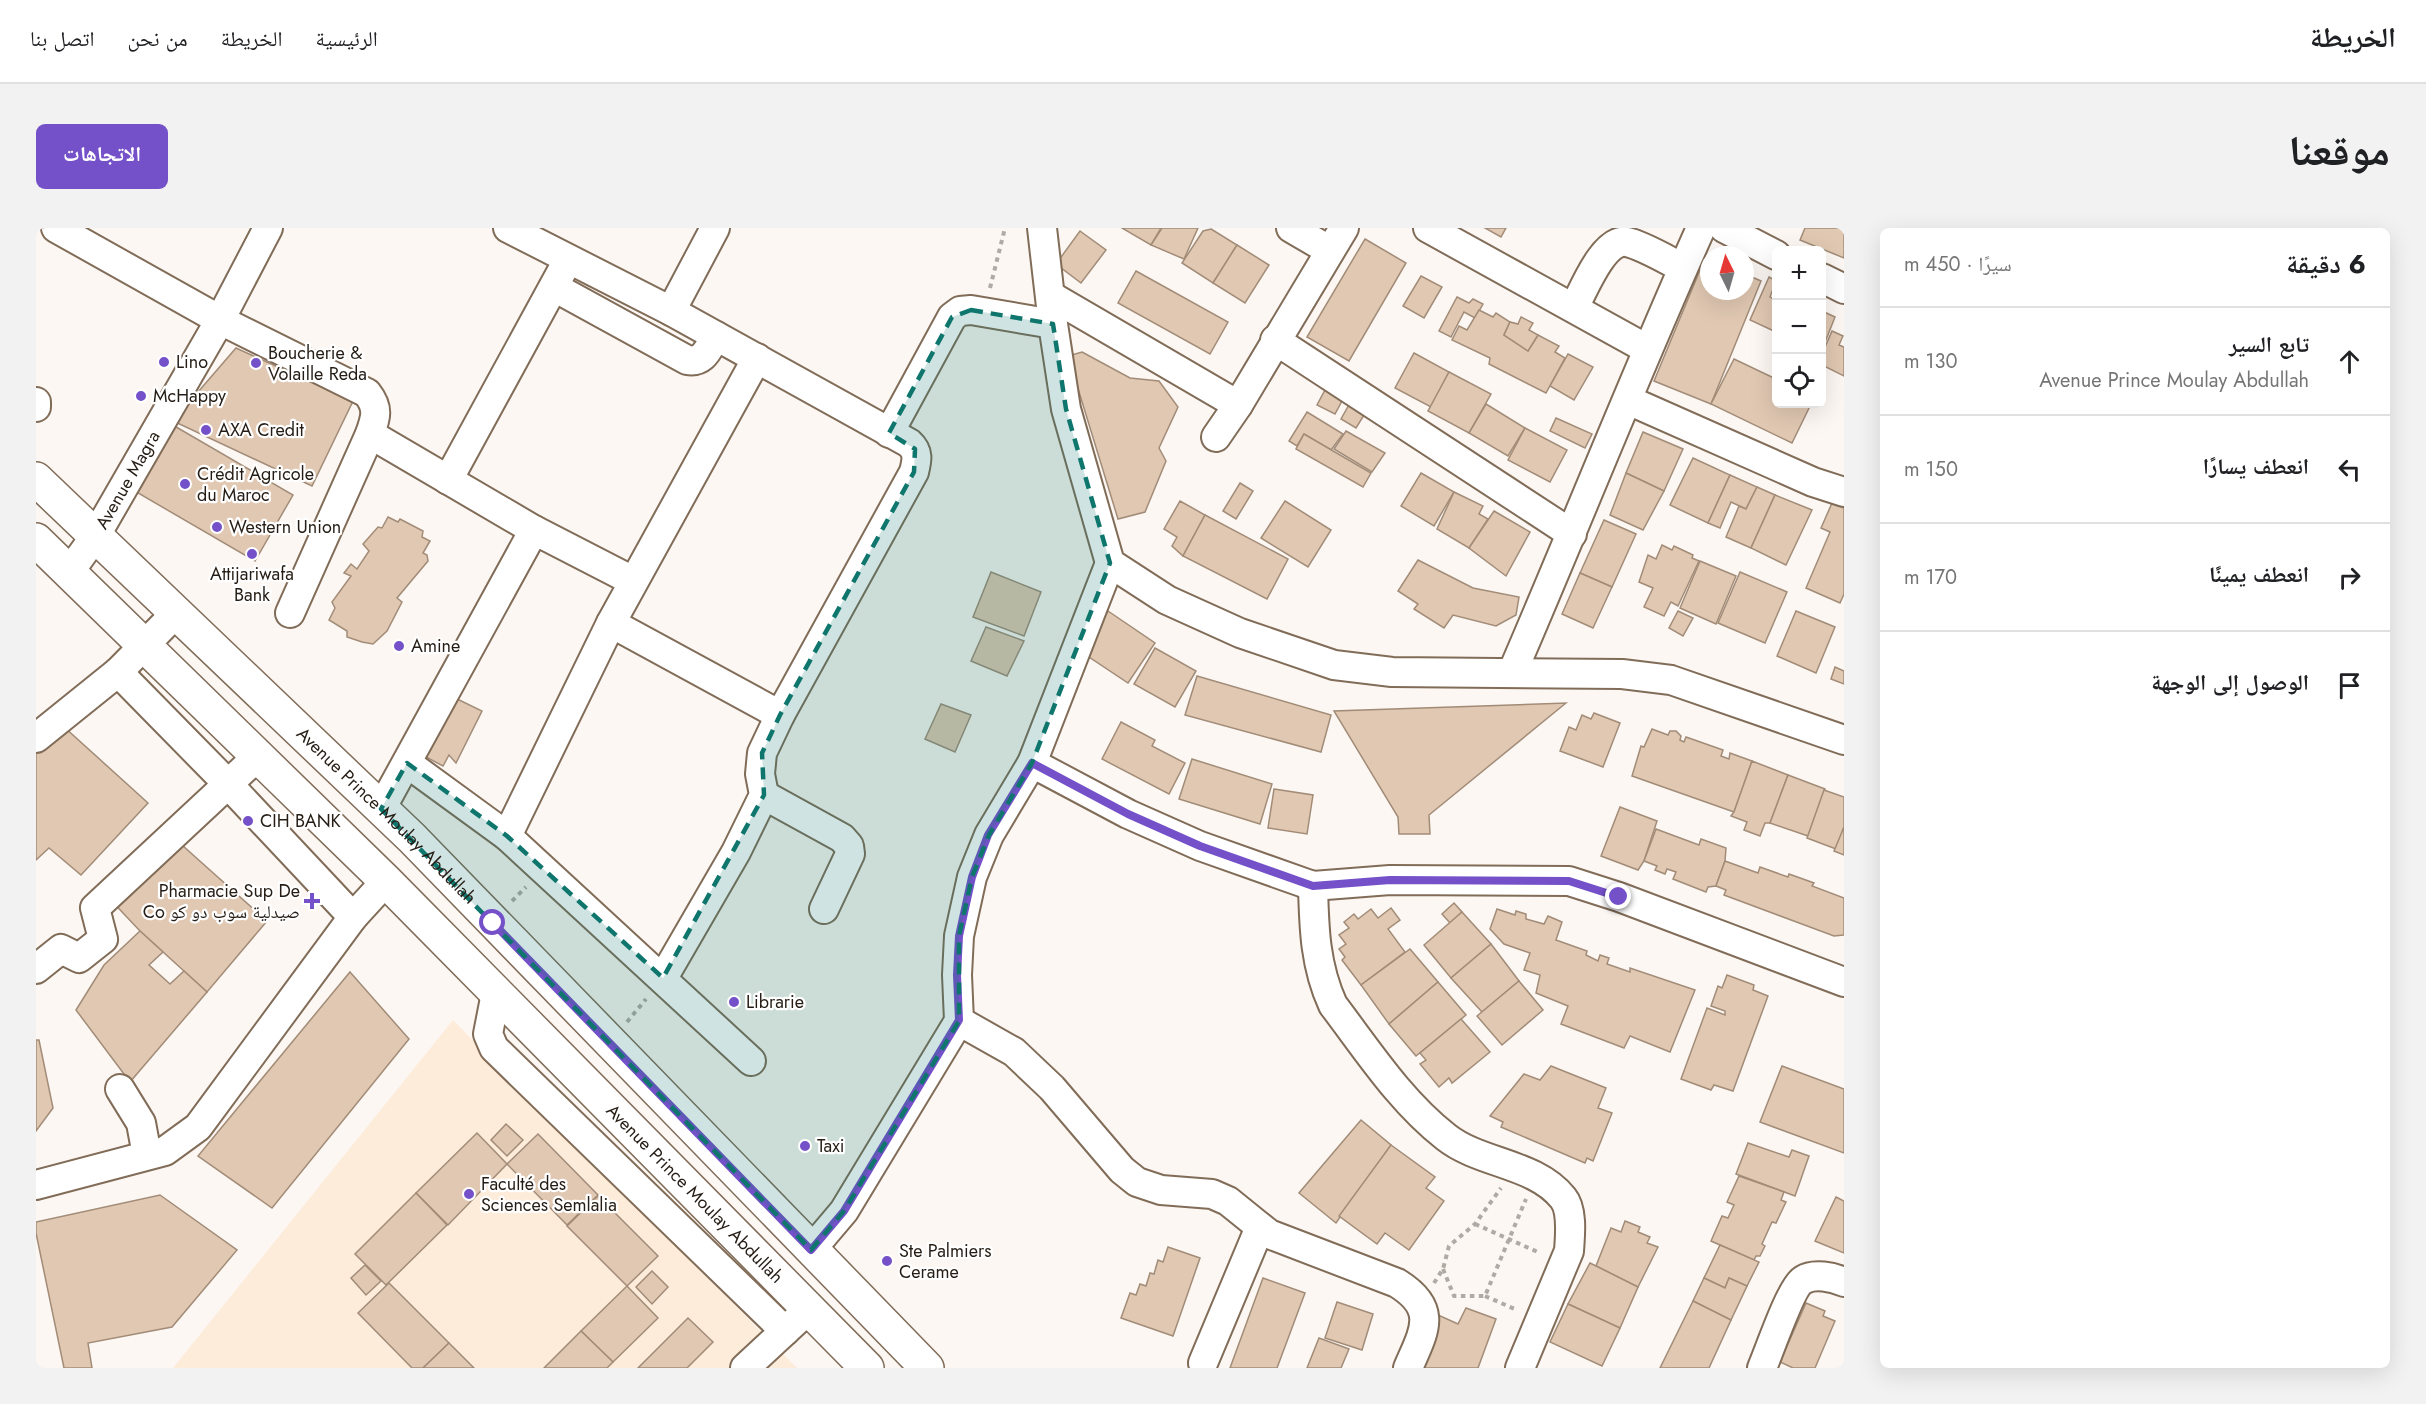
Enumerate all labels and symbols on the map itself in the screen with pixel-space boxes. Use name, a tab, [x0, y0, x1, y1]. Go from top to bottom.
north arrow	[1700, 246, 1754, 300]
place label: Boucherie & Volaille Reda	[268, 340, 367, 387]
place label: Lino	[176, 349, 208, 375]
marker: Lino	[157, 355, 171, 369]
marker: Boucherie & Volaille Reda	[249, 356, 263, 370]
place label: McHappy	[153, 383, 226, 409]
marker: McHappy	[134, 389, 148, 403]
place label: AXA Credit	[218, 417, 305, 443]
marker: AXA Credit	[199, 423, 213, 437]
street label: Avenue Magra	[89, 426, 166, 534]
place label: Crédit Agricole du Maroc	[197, 461, 314, 508]
marker: Crédit Agricole du Maroc	[178, 477, 192, 491]
place label: Western Union	[229, 514, 341, 540]
marker: Western Union	[210, 520, 224, 534]
marker: Attijariwafa Bank	[245, 547, 259, 561]
place label: Attijariwafa Bank	[210, 561, 294, 608]
place label: Amine	[411, 633, 460, 659]
marker: Amine	[392, 639, 406, 653]
street label: Avenue Prince Moulay Abdullah	[291, 721, 482, 910]
place label: CIH BANK	[260, 808, 342, 834]
marker: CIH BANK	[241, 814, 255, 828]
place label: Pharmacie Sup De Co صيدلية سوب دو كو	[143, 878, 300, 925]
route end	[1605, 883, 1631, 909]
marker: Pharmacie Sup De Co صيدلية سوب دو كو	[305, 894, 319, 908]
route start	[479, 909, 505, 935]
place label: Librarie	[746, 989, 804, 1015]
marker: Librarie	[727, 995, 741, 1009]
street label: Avenue Prince Moulay Abdullah	[600, 1098, 789, 1289]
place label: Taxi	[817, 1133, 844, 1159]
marker: Taxi	[798, 1139, 812, 1153]
place label: Faculté des Sciences Semlalia	[481, 1171, 617, 1218]
marker: Faculté des Sciences Semlalia	[462, 1187, 476, 1201]
place label: Ste Palmiers Cerame	[899, 1238, 991, 1285]
marker: Ste Palmiers Cerame	[880, 1254, 894, 1268]

